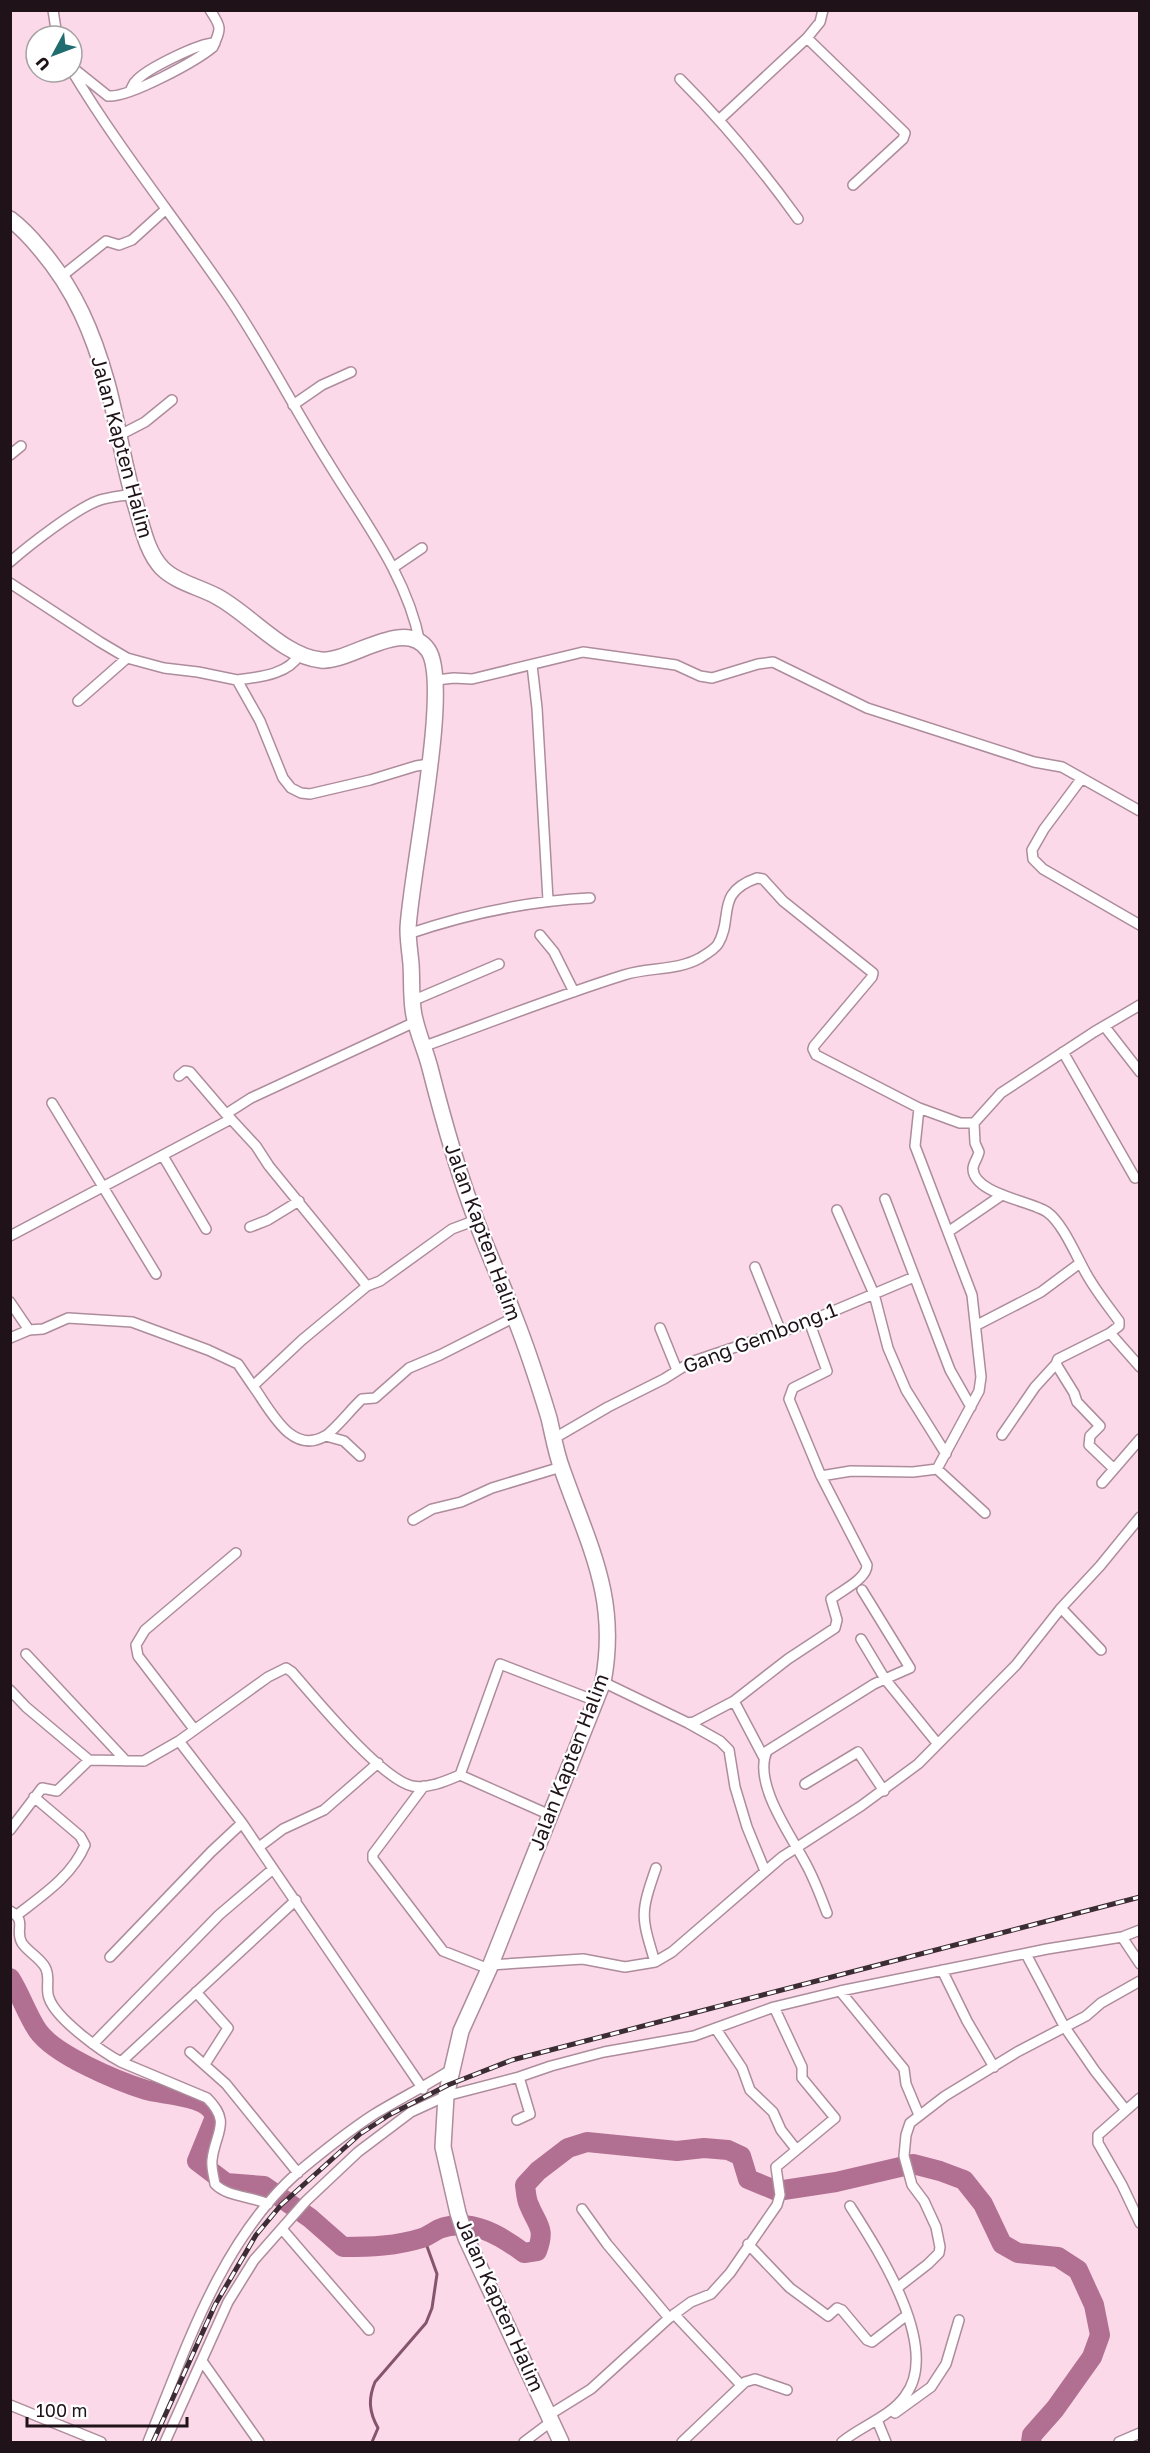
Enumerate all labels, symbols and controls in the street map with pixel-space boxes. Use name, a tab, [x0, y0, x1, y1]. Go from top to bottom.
north arrow	[24, 24, 84, 84]
text: U	[31, 53, 54, 75]
street label: Jalan Kapten Halim	[87, 353, 159, 540]
street label: Jalan Kapten Halim	[441, 1139, 527, 1324]
street label: Gang Gembong.1	[679, 1297, 840, 1377]
street label: Jalan Kapten Halim	[523, 1670, 613, 1853]
street label: Jalan Kapten Halim	[452, 2214, 550, 2395]
scale bar	[27, 2390, 188, 2428]
text: 100 m	[36, 2399, 87, 2421]

